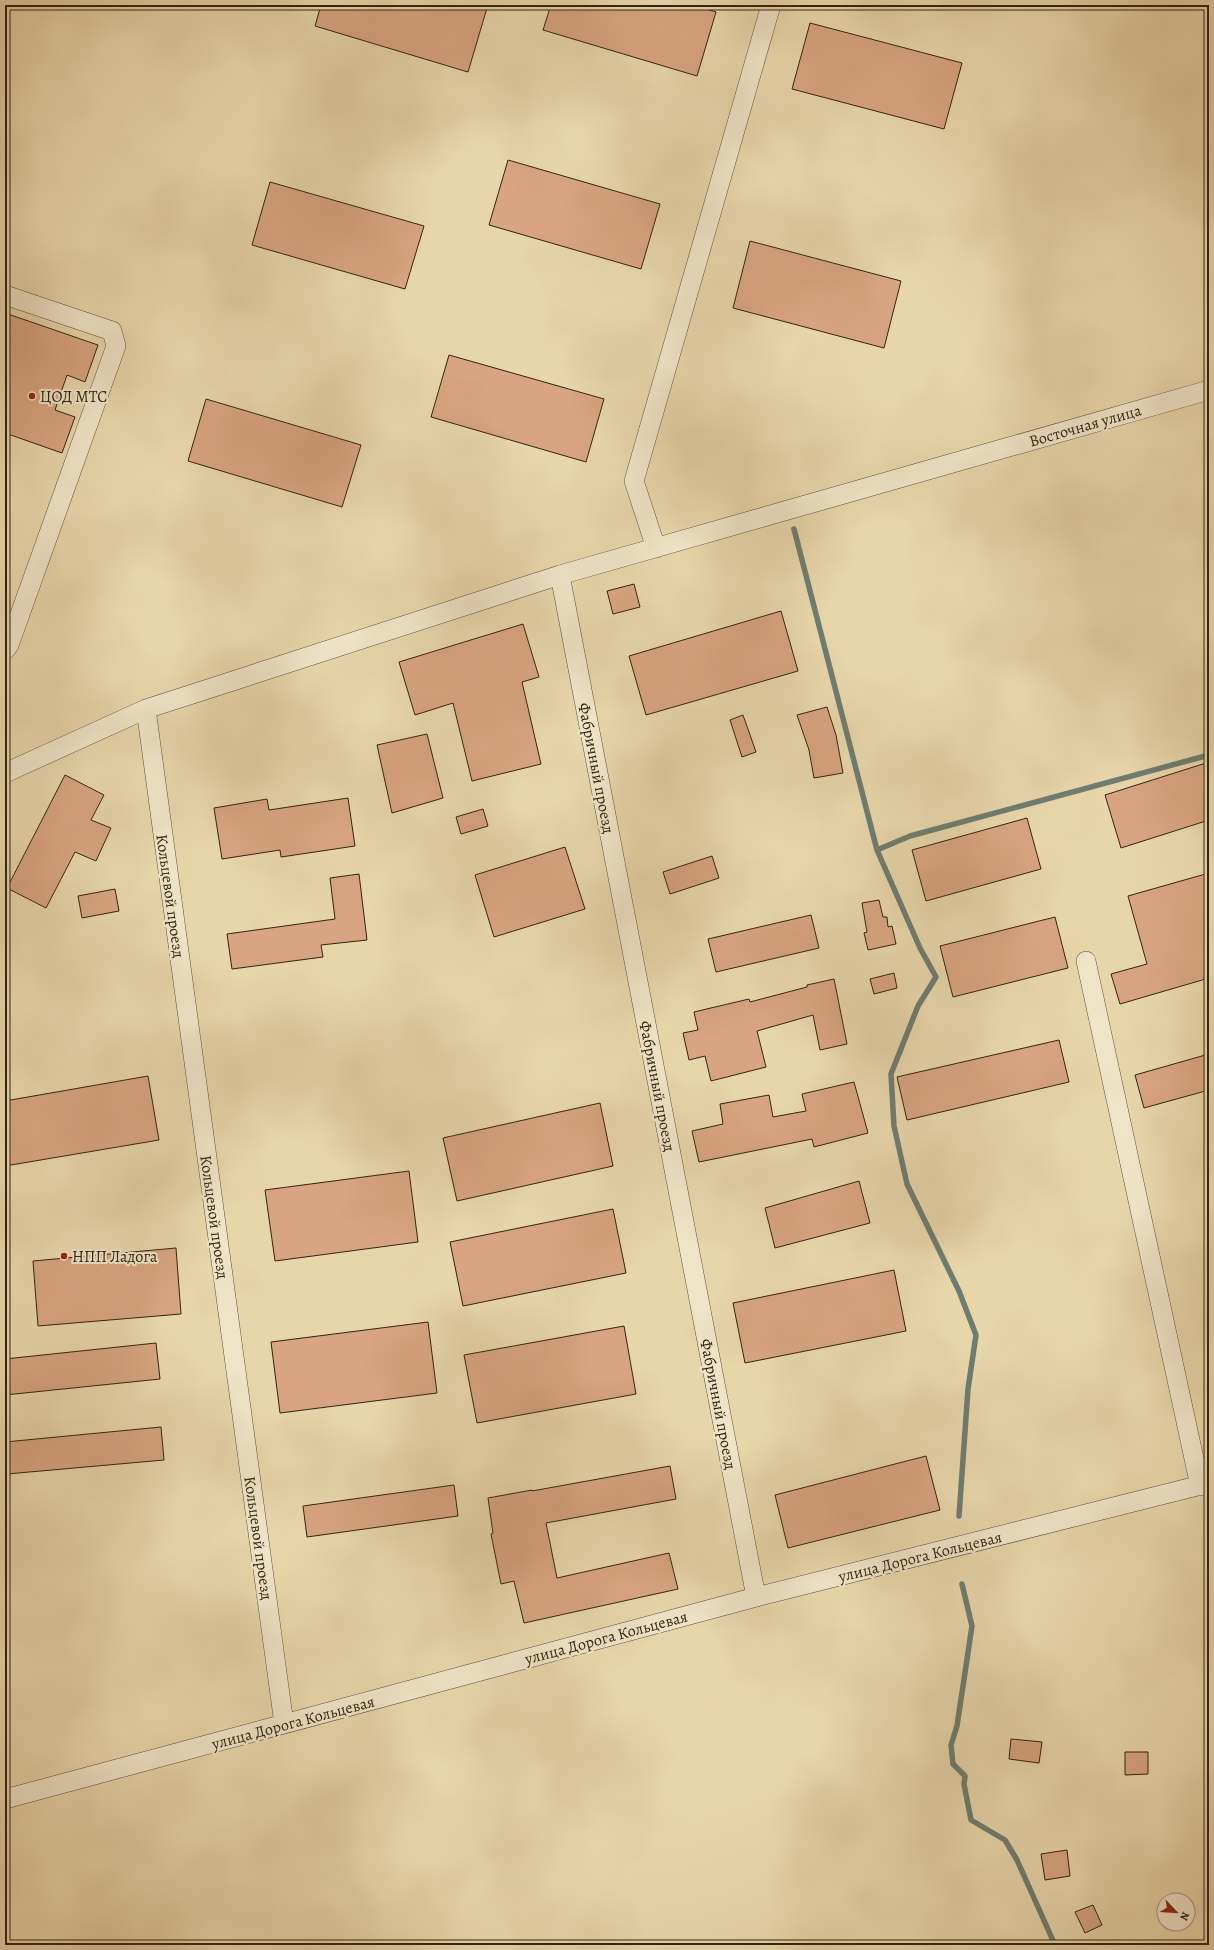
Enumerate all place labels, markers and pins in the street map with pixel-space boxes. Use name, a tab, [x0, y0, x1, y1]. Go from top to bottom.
place label: ЦОД МТС	[40, 386, 107, 408]
marker: ЦОД МТС	[27, 391, 37, 401]
place label: НПП Ладога	[72, 1246, 158, 1268]
marker: НПП Ладога	[59, 1251, 69, 1261]

